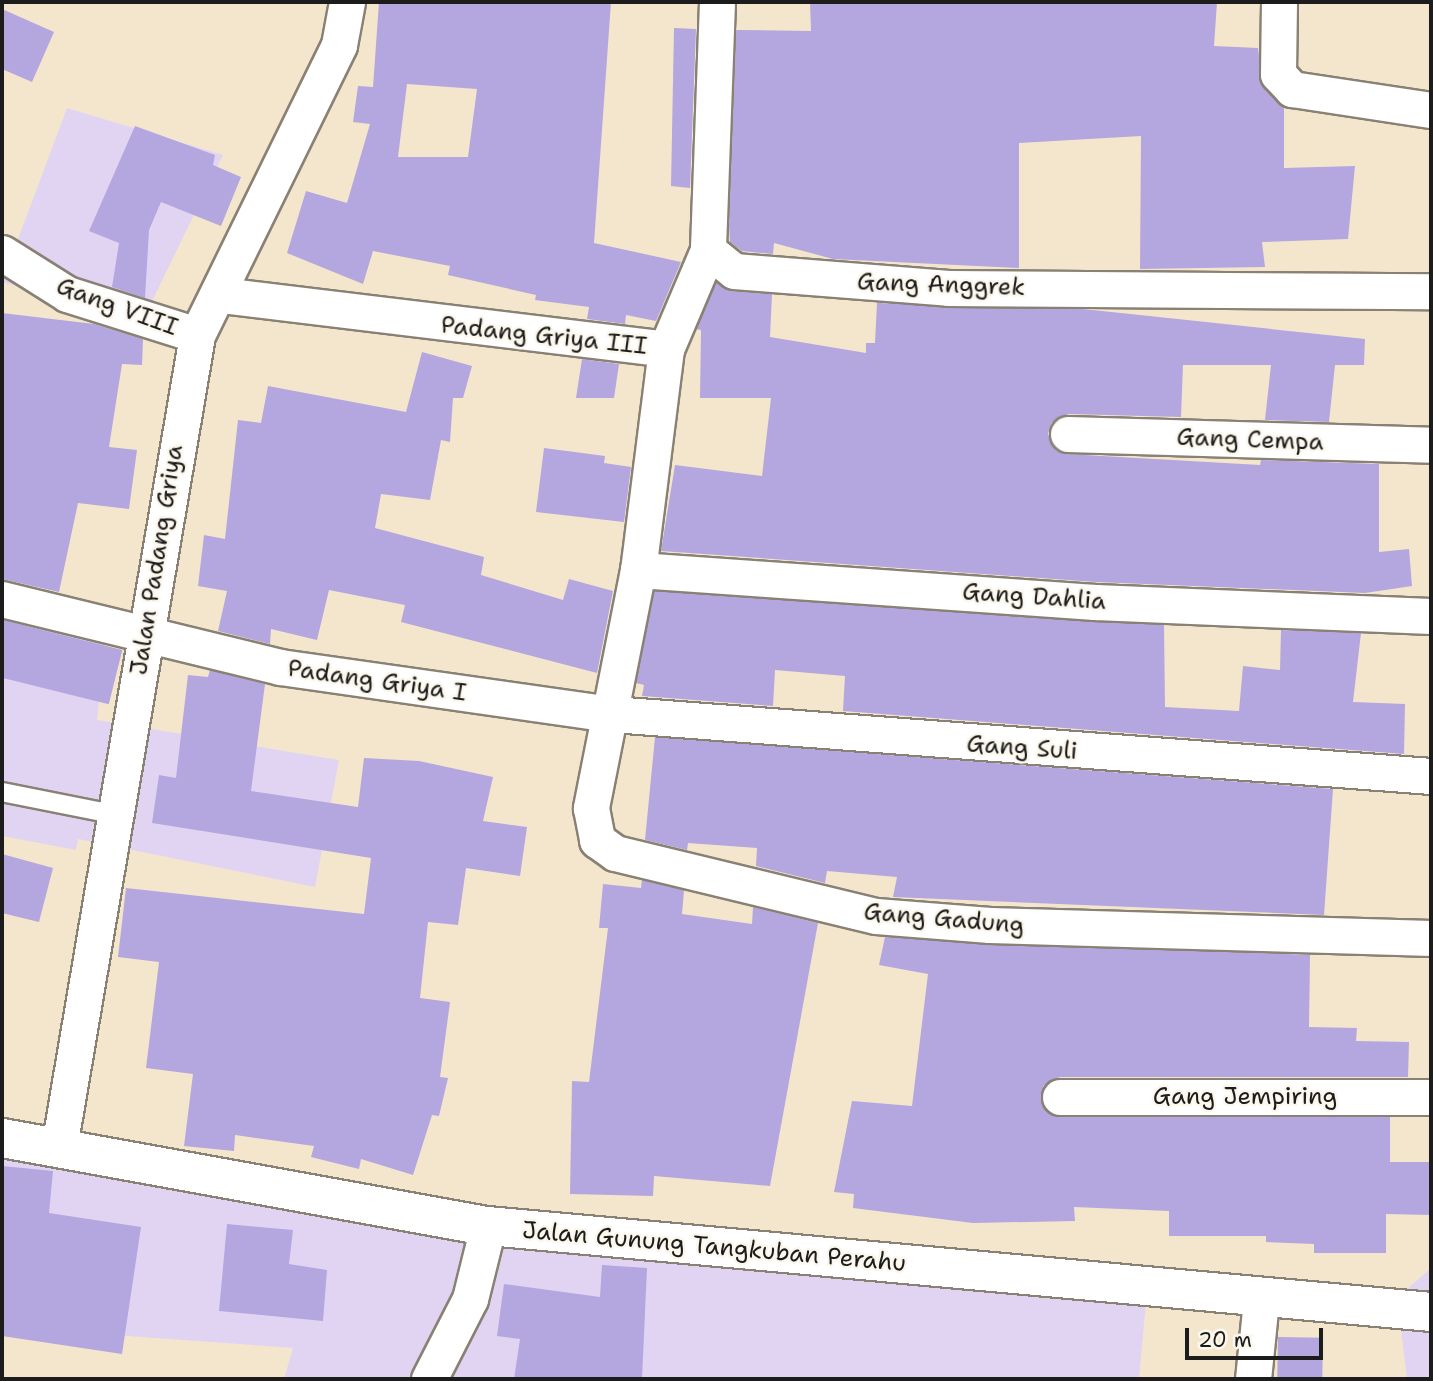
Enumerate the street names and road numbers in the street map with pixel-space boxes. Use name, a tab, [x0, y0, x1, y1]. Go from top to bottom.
street label: Gang Anggrek	[856, 268, 1026, 302]
street label: Gang VIII	[52, 272, 182, 342]
street label: Padang Griya III	[439, 311, 649, 361]
street label: Gang Cempa	[1176, 423, 1324, 457]
street label: Jalan Padang Griya	[125, 443, 189, 677]
street label: Gang Dahlia	[961, 578, 1107, 616]
street label: Padang Griya I	[286, 654, 468, 708]
street label: Gang Suli	[966, 730, 1078, 766]
street label: Gang Gadung	[863, 898, 1025, 940]
street label: Gang Jempiring	[1153, 1083, 1337, 1111]
street label: Jalan Gunung Tangkuban Perahu	[521, 1216, 907, 1278]

